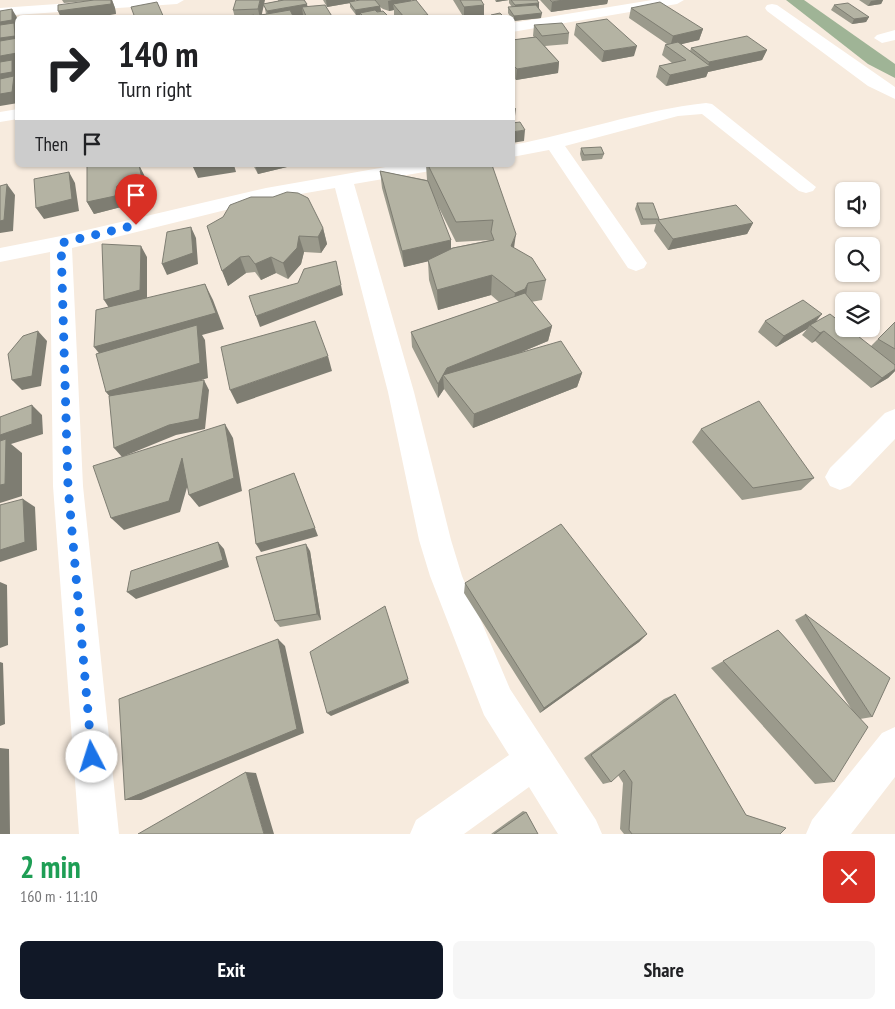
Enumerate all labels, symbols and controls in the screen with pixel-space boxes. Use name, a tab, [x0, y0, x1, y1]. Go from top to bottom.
text: 140 m	[118, 31, 199, 77]
icon: right	[35, 35, 100, 100]
text: Turn right	[118, 75, 192, 103]
icon: arrive	[78, 130, 106, 158]
text: Then	[35, 132, 68, 156]
pin	[115, 174, 157, 225]
icon: arrive	[122, 181, 150, 209]
map controls	[835, 182, 880, 337]
button: sound	[835, 182, 880, 227]
button: search	[835, 237, 880, 282]
button: layers	[835, 292, 880, 337]
position arrow	[65, 730, 117, 782]
text: 2 min	[20, 847, 81, 886]
button: close	[823, 851, 875, 903]
text: 160 m · 11:10	[20, 886, 98, 906]
button: Exit	[20, 941, 443, 999]
button: Share	[453, 941, 875, 999]

